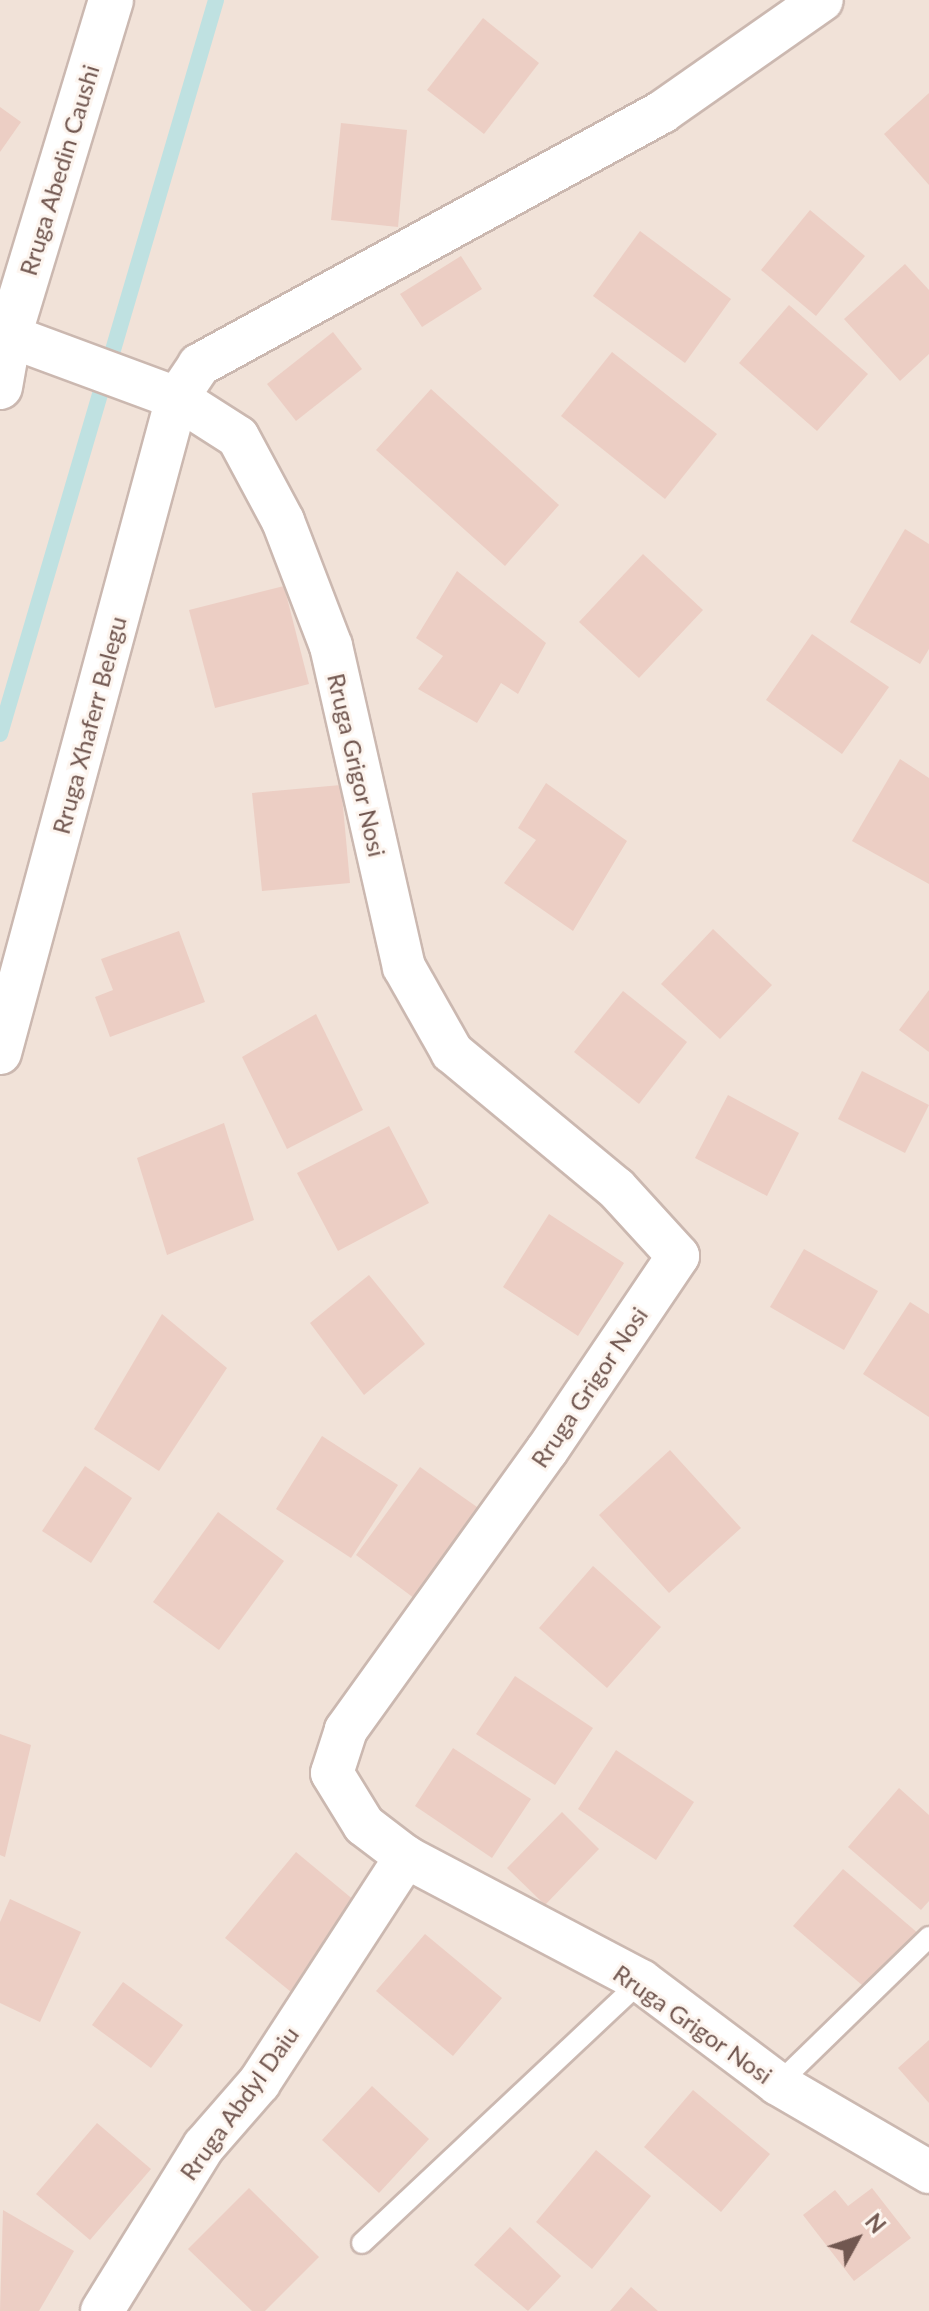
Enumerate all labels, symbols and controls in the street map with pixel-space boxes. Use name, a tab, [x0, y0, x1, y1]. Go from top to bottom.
street label: Rruga Abedin Caushi	[13, 61, 105, 279]
street label: Rruga Xhaferr Belegu	[46, 613, 132, 837]
street label: Rruga Grigor Nosi	[322, 670, 392, 860]
street label: Rruga Grigor Nosi	[525, 1301, 653, 1473]
street label: Rruga Grigor Nosi	[608, 1958, 778, 2090]
street label: Rruga Abdyl Daiu	[173, 2020, 305, 2186]
north arrow	[817, 2199, 897, 2279]
text: N	[860, 2208, 892, 2238]

